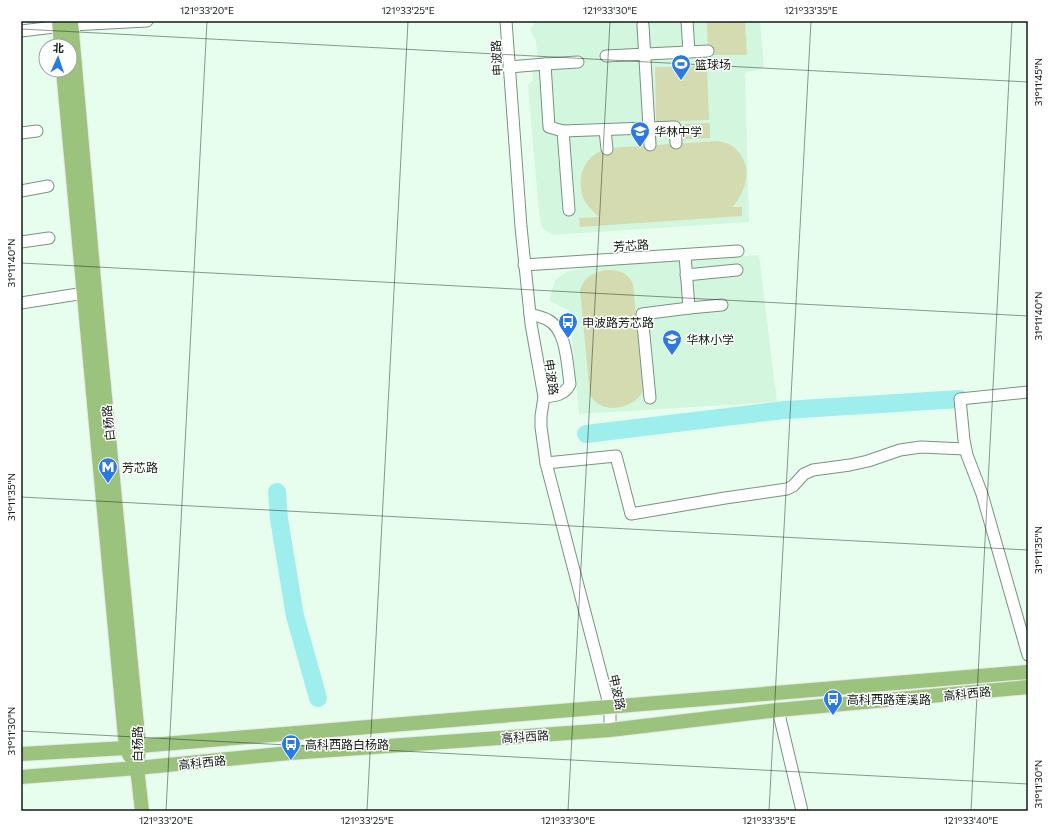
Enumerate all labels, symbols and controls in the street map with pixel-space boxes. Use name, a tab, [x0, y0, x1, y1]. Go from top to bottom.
text: 121°33'20"E	[180, 4, 234, 16]
text: 121°33'25"E	[381, 4, 435, 16]
text: 121°33'30"E	[583, 4, 637, 16]
text: 121°33'35"E	[784, 4, 838, 16]
north arrow	[38, 38, 78, 78]
street label: 申波路	[488, 40, 504, 76]
text: 北	[53, 41, 64, 54]
sports icon: 篮球场	[670, 53, 692, 81]
place label: 篮球场	[695, 57, 731, 71]
text: 31°11'45"N	[1032, 58, 1044, 106]
school or university icon: 华林中学	[629, 120, 651, 148]
place label: 华林中学	[654, 124, 702, 138]
street label: 芳芯路	[613, 237, 649, 253]
text: 31°11'40"N	[5, 238, 17, 288]
text: 31°11'40"N	[1032, 291, 1044, 341]
bus stop icon: 申波路芳芯路	[557, 311, 579, 339]
place label: 申波路芳芯路	[582, 315, 654, 329]
school or university icon: 华林小学	[661, 328, 683, 356]
place label: 华林小学	[686, 332, 734, 346]
street label: 申波路	[543, 358, 561, 396]
street label: 白杨路	[99, 404, 117, 442]
metro station icon: 芳芯路	[97, 456, 119, 484]
place label: 芳芯路	[122, 460, 158, 474]
text: 31°11'35"N	[5, 473, 17, 521]
text: 31°11'35"N	[1032, 526, 1044, 574]
street label: 申波路	[607, 673, 629, 711]
street label: 高科西路	[942, 684, 992, 702]
bus stop icon: 高科西路莲溪路	[822, 688, 844, 716]
place label: 高科西路莲溪路	[847, 692, 931, 706]
text: 31°11'30"N	[5, 707, 17, 755]
street label: 白杨路	[130, 726, 144, 762]
street label: 高科西路	[501, 727, 549, 745]
bus stop icon: 高科西路白杨路	[280, 733, 302, 761]
place label: 高科西路白杨路	[305, 737, 389, 751]
street label: 高科西路	[177, 753, 227, 771]
text: 31°11'30"N	[1032, 760, 1044, 808]
text: 121°33'20"E	[139, 814, 193, 826]
text: 121°33'25"E	[340, 814, 394, 826]
text: 121°33'30"E	[541, 814, 595, 826]
text: 121°33'35"E	[742, 814, 796, 826]
text: 121°33'40"E	[944, 814, 998, 826]

